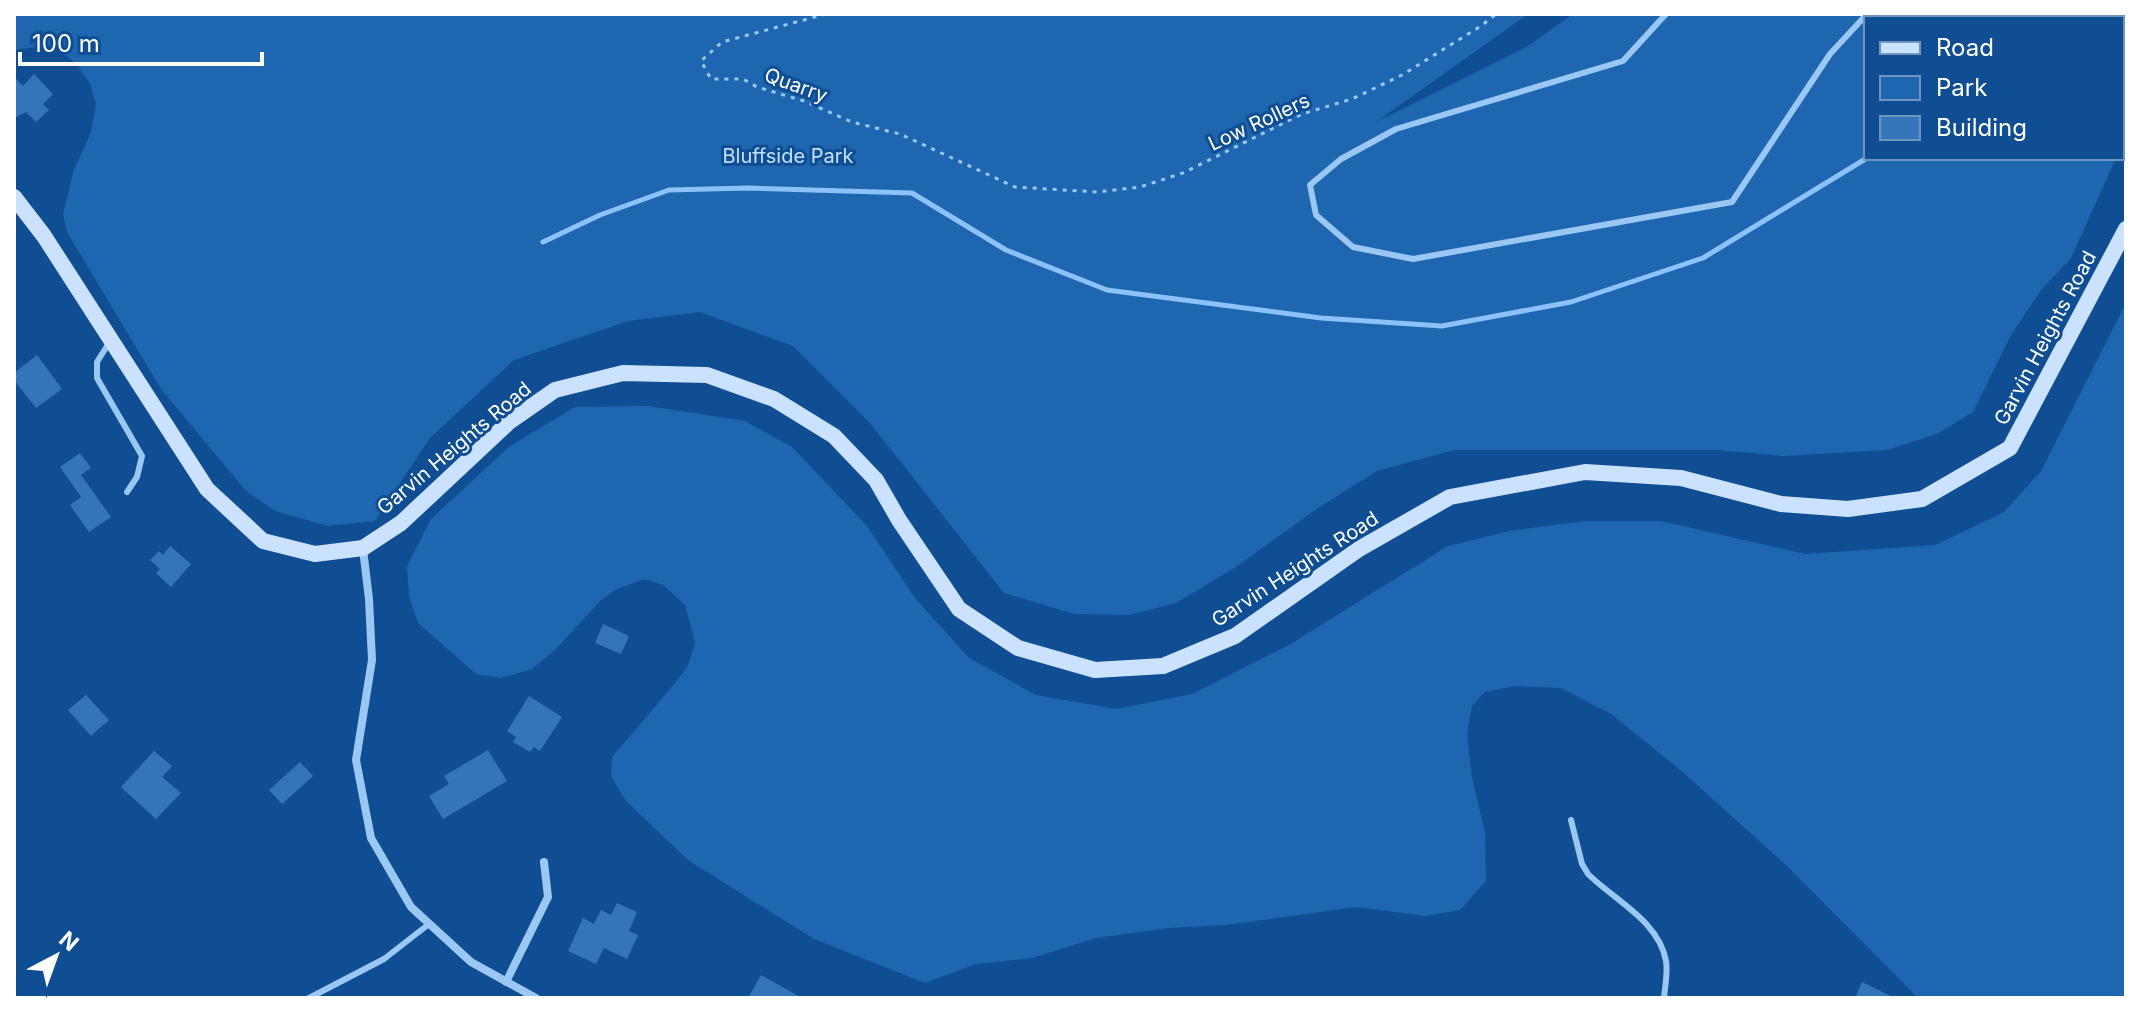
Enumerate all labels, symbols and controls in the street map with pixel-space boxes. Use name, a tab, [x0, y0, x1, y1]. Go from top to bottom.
scale bar	[20, 16, 262, 66]
legend	[1864, 16, 2124, 160]
text: 100 m	[32, 29, 100, 58]
text: Road	[1936, 33, 1994, 62]
street label: Quarry	[761, 63, 831, 107]
text: Park	[1936, 73, 1987, 102]
street label: Low Rollers	[1205, 88, 1313, 156]
text: Building	[1936, 113, 2027, 142]
park label: Bluffside Park	[722, 144, 854, 168]
street label: Garvin Heights Road	[1989, 247, 2101, 429]
street label: Garvin Heights Road	[372, 377, 536, 519]
street label: Garvin Heights Road	[1207, 506, 1383, 632]
north arrow	[16, 916, 96, 996]
text: N	[54, 926, 84, 956]

